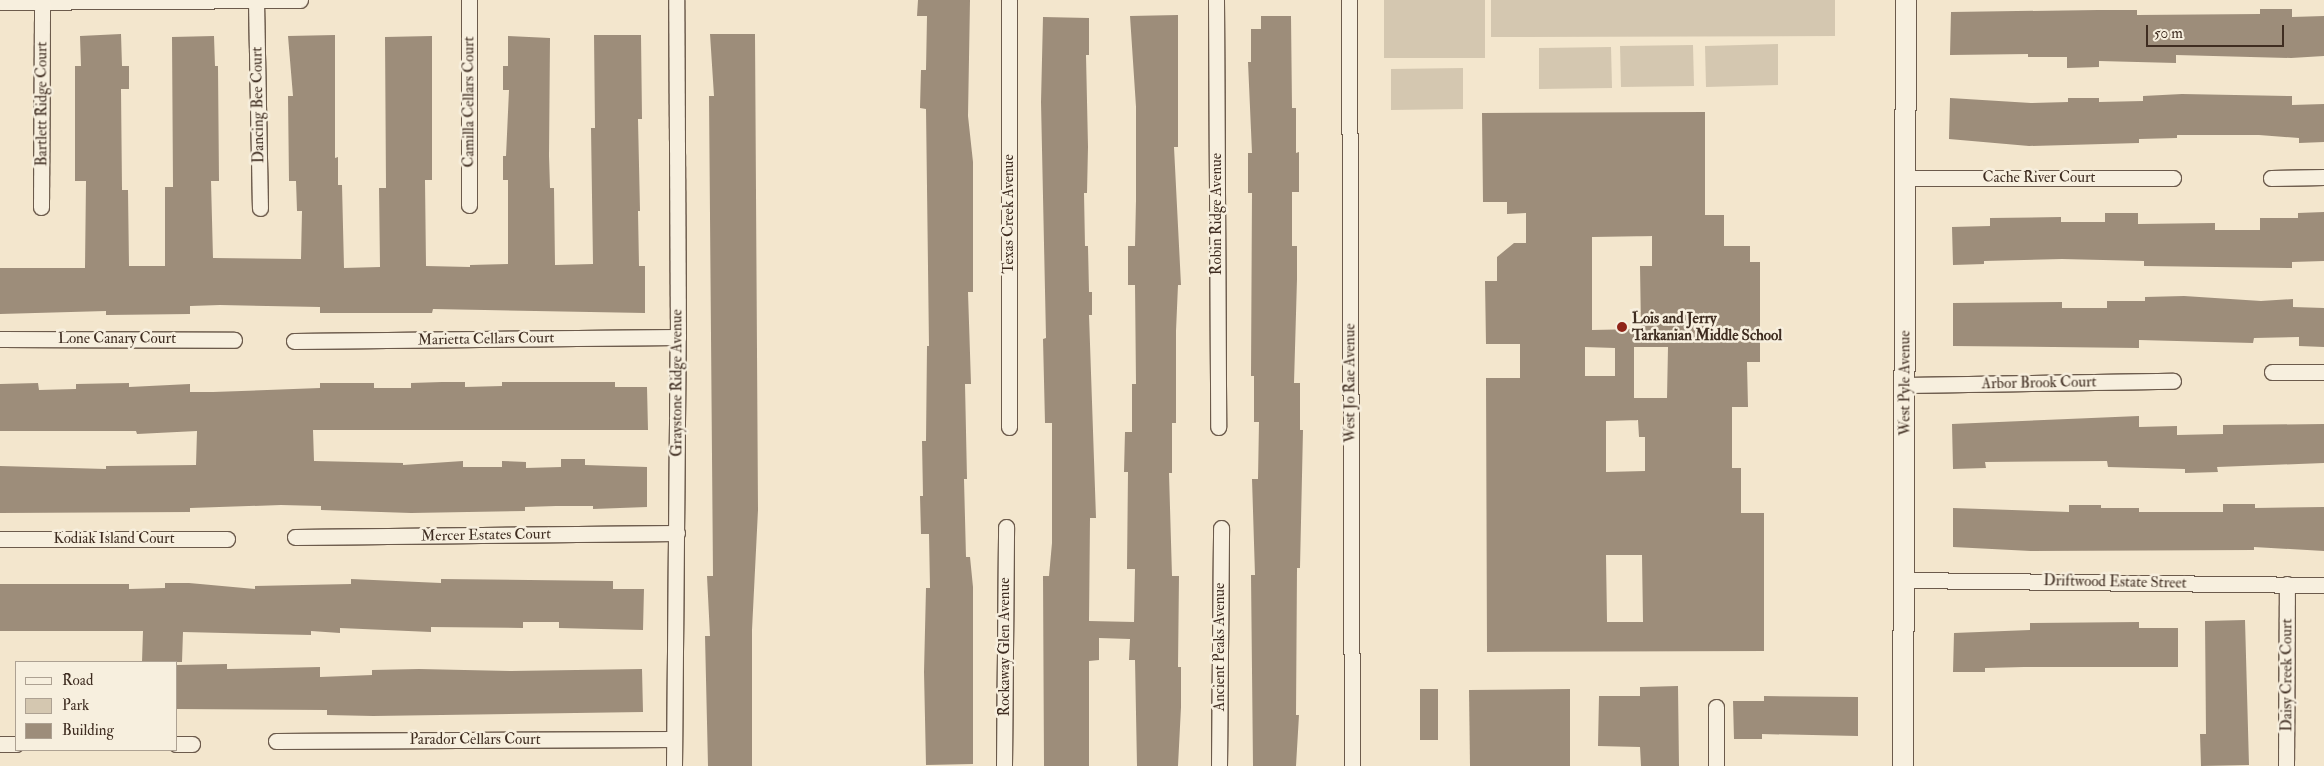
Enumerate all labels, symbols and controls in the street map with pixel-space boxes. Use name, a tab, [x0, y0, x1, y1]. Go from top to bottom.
scale bar	[2149, 15, 2286, 47]
text: 50 m	[2154, 24, 2183, 43]
street label: Camilla Cellars Court	[460, 36, 478, 168]
street label: Bartlett Ridge Court	[33, 42, 51, 166]
street label: Dancing Bee Court	[248, 47, 268, 163]
street label: Robin Ridge Avenue	[1208, 153, 1226, 275]
street label: Texas Creek Avenue	[1000, 154, 1018, 274]
street label: Cache River Court	[1983, 169, 2095, 187]
street label: Graystone Ridge Avenue	[668, 309, 686, 457]
place label: Lois and Jerry Tarkanian Middle School	[1632, 309, 1782, 344]
marker: Lois and Jerry Tarkanian Middle School	[1616, 321, 1628, 333]
street label: West Jo Rae Avenue	[1341, 323, 1359, 443]
street label: Marietta Cellars Court	[417, 329, 555, 349]
street label: Lone Canary Court	[58, 330, 176, 348]
street label: West Pyle Avenue	[1896, 330, 1914, 436]
street label: Arbor Brook Court	[1981, 373, 2097, 393]
street label: Mercer Estates Court	[421, 525, 551, 545]
street label: Kodiak Island Court	[53, 530, 175, 548]
street label: Driftwood Estate Street	[2043, 572, 2187, 592]
street label: Rockaway Glen Avenue	[996, 578, 1014, 716]
street label: Ancient Peaks Avenue	[1211, 583, 1229, 711]
street label: Daisy Creek Court	[2278, 619, 2296, 731]
legend	[15, 661, 178, 751]
text: Road	[62, 671, 93, 690]
text: Park	[62, 696, 89, 715]
text: Building	[62, 721, 114, 740]
street label: Parador Cellars Court	[409, 731, 541, 749]

